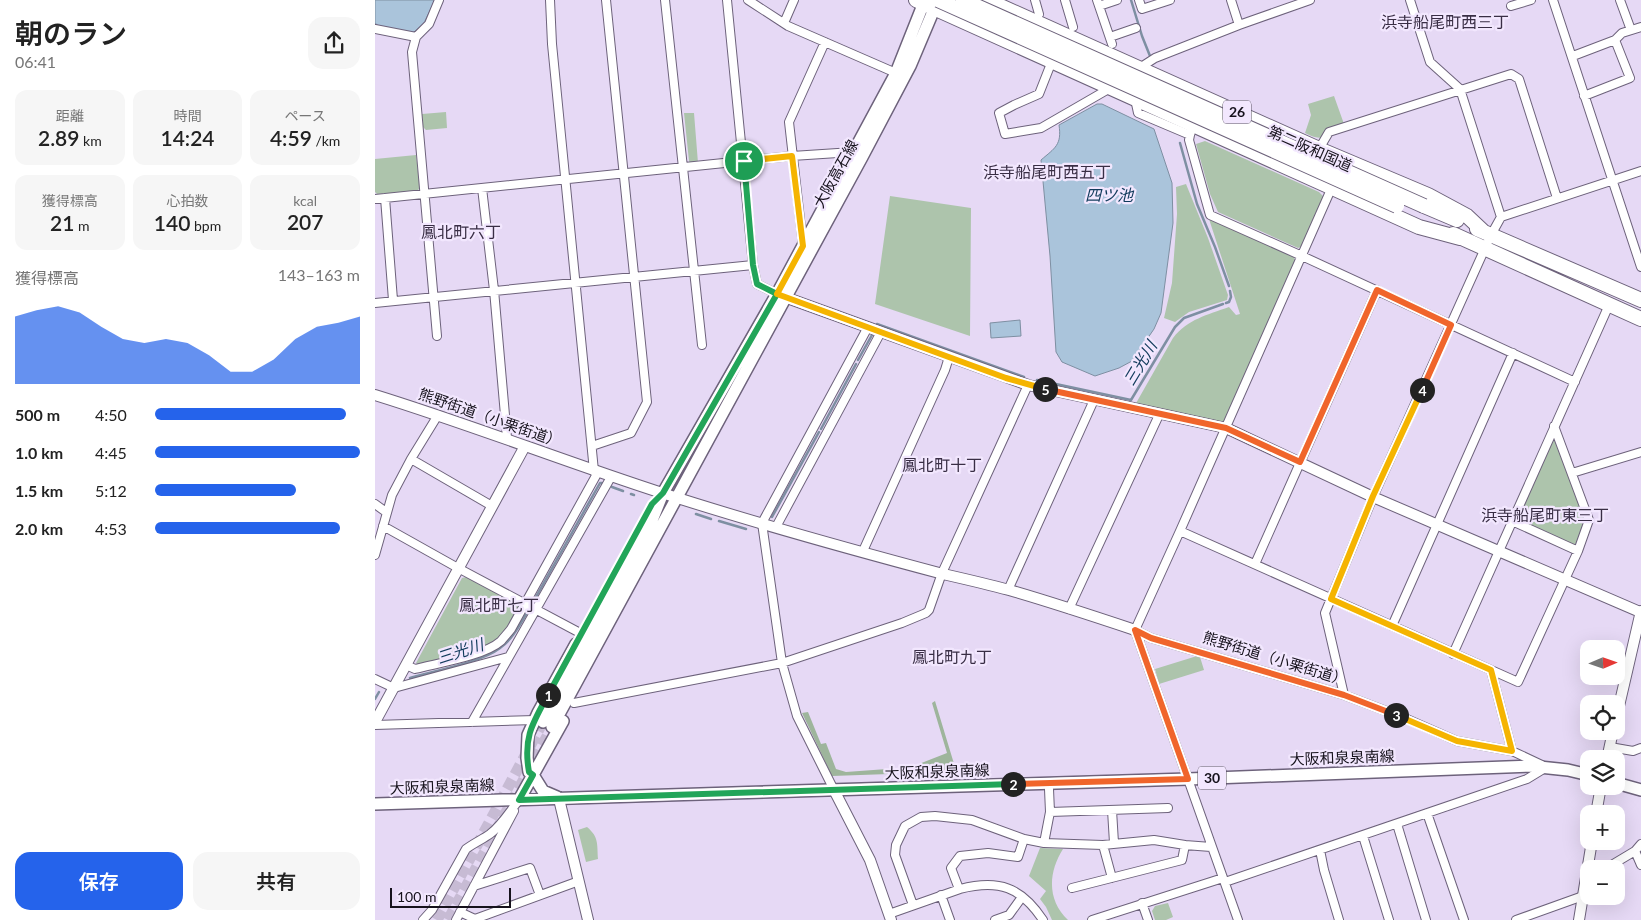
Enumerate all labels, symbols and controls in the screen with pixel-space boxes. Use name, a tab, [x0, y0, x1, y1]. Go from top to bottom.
district label: 浜寺船尾町西三丁	[1381, 12, 1509, 31]
text: 朝のラン	[15, 16, 127, 50]
button: share	[308, 17, 360, 69]
text: 06:41	[15, 52, 56, 71]
road number: 26	[1223, 100, 1251, 124]
text: 距離	[56, 107, 84, 124]
text: 時間	[173, 107, 201, 124]
text: ペース	[285, 107, 326, 124]
street label: 第二阪和国道	[1266, 122, 1355, 175]
text: 2.89	[38, 125, 79, 150]
text: 14:24	[160, 125, 215, 150]
text: 4:59	[270, 125, 312, 150]
text: km	[79, 132, 102, 149]
text: /km	[312, 132, 340, 149]
street label: 大阪高石線	[809, 136, 861, 211]
pin	[723, 140, 765, 182]
icon: arrive	[730, 147, 758, 175]
district label: 浜寺船尾町西五丁	[983, 162, 1111, 181]
water label: 四ツ池	[1085, 185, 1135, 204]
text: 獲得標高	[42, 192, 98, 209]
text: 心拍数	[166, 192, 208, 209]
text: kcal	[293, 192, 317, 209]
text: 207	[287, 209, 323, 234]
text: 21	[50, 210, 74, 235]
text: 140	[154, 210, 190, 235]
text: m	[74, 217, 90, 234]
text: bpm	[190, 217, 221, 234]
district label: 鳳北町六丁	[421, 222, 501, 241]
text: 143–163 m	[278, 265, 360, 284]
text: 獲得標高	[15, 268, 79, 287]
water label: 三光川	[1119, 336, 1161, 388]
pin: 5	[1033, 376, 1057, 402]
pin: 4	[1409, 378, 1435, 402]
text: 5	[1041, 381, 1050, 398]
text: 4	[1418, 382, 1427, 399]
street label: 熊野街道（小栗街道）	[416, 384, 564, 450]
text: 500 m	[15, 405, 60, 424]
text: 4:50	[95, 405, 127, 424]
text: 1.0 km	[15, 443, 63, 462]
text: 4:45	[95, 443, 127, 462]
district label: 鳳北町十丁	[902, 455, 982, 474]
text: 1.5 km	[15, 481, 63, 500]
text: 5:12	[95, 481, 127, 500]
district label: 浜寺船尾町東三丁	[1481, 505, 1609, 524]
text: 2.0 km	[15, 519, 63, 538]
text: 4:53	[95, 519, 127, 538]
district label: 鳳北町七丁	[459, 595, 539, 614]
street label: 熊野街道（小栗街道）	[1201, 628, 1350, 689]
water label: 三光川	[434, 633, 488, 667]
north arrow	[1580, 640, 1625, 685]
map controls	[1580, 640, 1625, 905]
district label: 鳳北町九丁	[912, 647, 992, 666]
pin: 1	[535, 682, 561, 708]
text: 1	[544, 687, 553, 704]
button: locate	[1580, 695, 1625, 740]
pin: 3	[1383, 702, 1409, 728]
text: 3	[1392, 707, 1401, 724]
street label: 大阪和泉泉南線	[1289, 746, 1395, 768]
button: layers	[1580, 750, 1625, 795]
street label: 大阪和泉泉南線	[884, 760, 990, 782]
road number: 30	[1198, 766, 1226, 790]
pin: 2	[1001, 772, 1025, 796]
street label: 大阪和泉泉南線	[389, 775, 495, 797]
text: 2	[1009, 776, 1018, 793]
button: +	[1580, 805, 1625, 850]
button: 保存	[15, 852, 183, 910]
button: 共有	[193, 852, 360, 910]
button: −	[1580, 860, 1625, 905]
scale bar	[390, 885, 511, 908]
text: 100 m	[397, 888, 436, 905]

